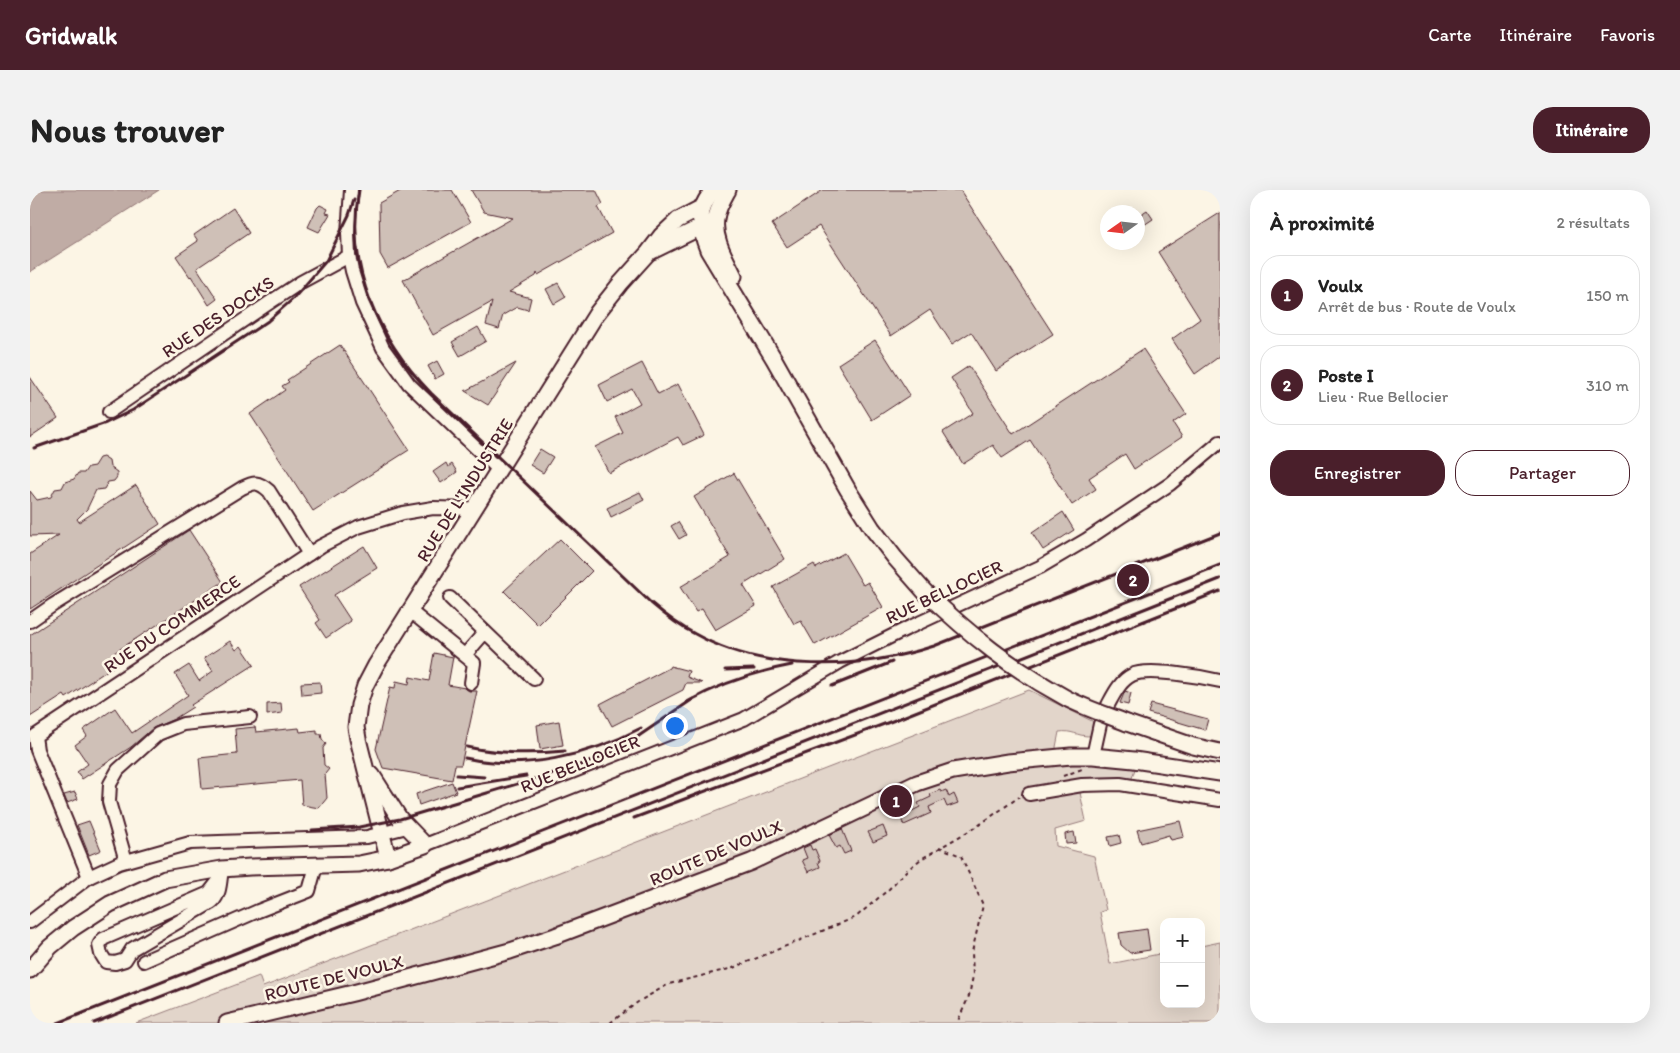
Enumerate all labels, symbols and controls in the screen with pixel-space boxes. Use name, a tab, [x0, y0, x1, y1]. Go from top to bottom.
text: Gridwalk	[25, 21, 117, 50]
text: Carte	[1428, 24, 1472, 46]
text: Itinéraire	[1500, 24, 1572, 46]
text: Favoris	[1600, 24, 1655, 46]
button: Itinéraire	[1533, 107, 1650, 153]
text: Nous trouver	[30, 109, 224, 151]
north arrow	[1100, 205, 1145, 250]
text: À proximité	[1270, 210, 1375, 235]
text: 2 résultats	[1556, 213, 1630, 232]
street label: RUE DES DOCKS	[158, 271, 278, 363]
text: Voulx	[1318, 274, 1363, 297]
text: 1	[1283, 286, 1291, 305]
text: 150 m	[1586, 286, 1629, 305]
text: Arrêt de bus · Route de Voulx	[1318, 297, 1516, 316]
text: Poste I	[1318, 364, 1374, 387]
text: 2	[1283, 376, 1291, 395]
text: 310 m	[1586, 376, 1629, 395]
text: Lieu · Rue Bellocier	[1318, 387, 1448, 406]
street label: RUE DE L'INDUSTRIE	[412, 414, 518, 566]
button: Enregistrer	[1270, 450, 1445, 496]
button: Partager	[1455, 450, 1630, 496]
street label: RUE BELLOCIER	[882, 555, 1006, 629]
pin: 2	[1117, 561, 1149, 599]
street label: RUE DU COMMERCE	[99, 570, 245, 678]
your location	[662, 713, 688, 739]
street label: RUE BELLOCIER	[517, 730, 643, 798]
pin: 1	[880, 782, 912, 820]
street label: ROUTE DE VOULX	[646, 815, 786, 891]
map controls	[1160, 918, 1205, 1008]
button: +	[1160, 918, 1205, 963]
street label: ROUTE DE VOULX	[262, 950, 406, 1006]
button: −	[1160, 963, 1205, 1008]

